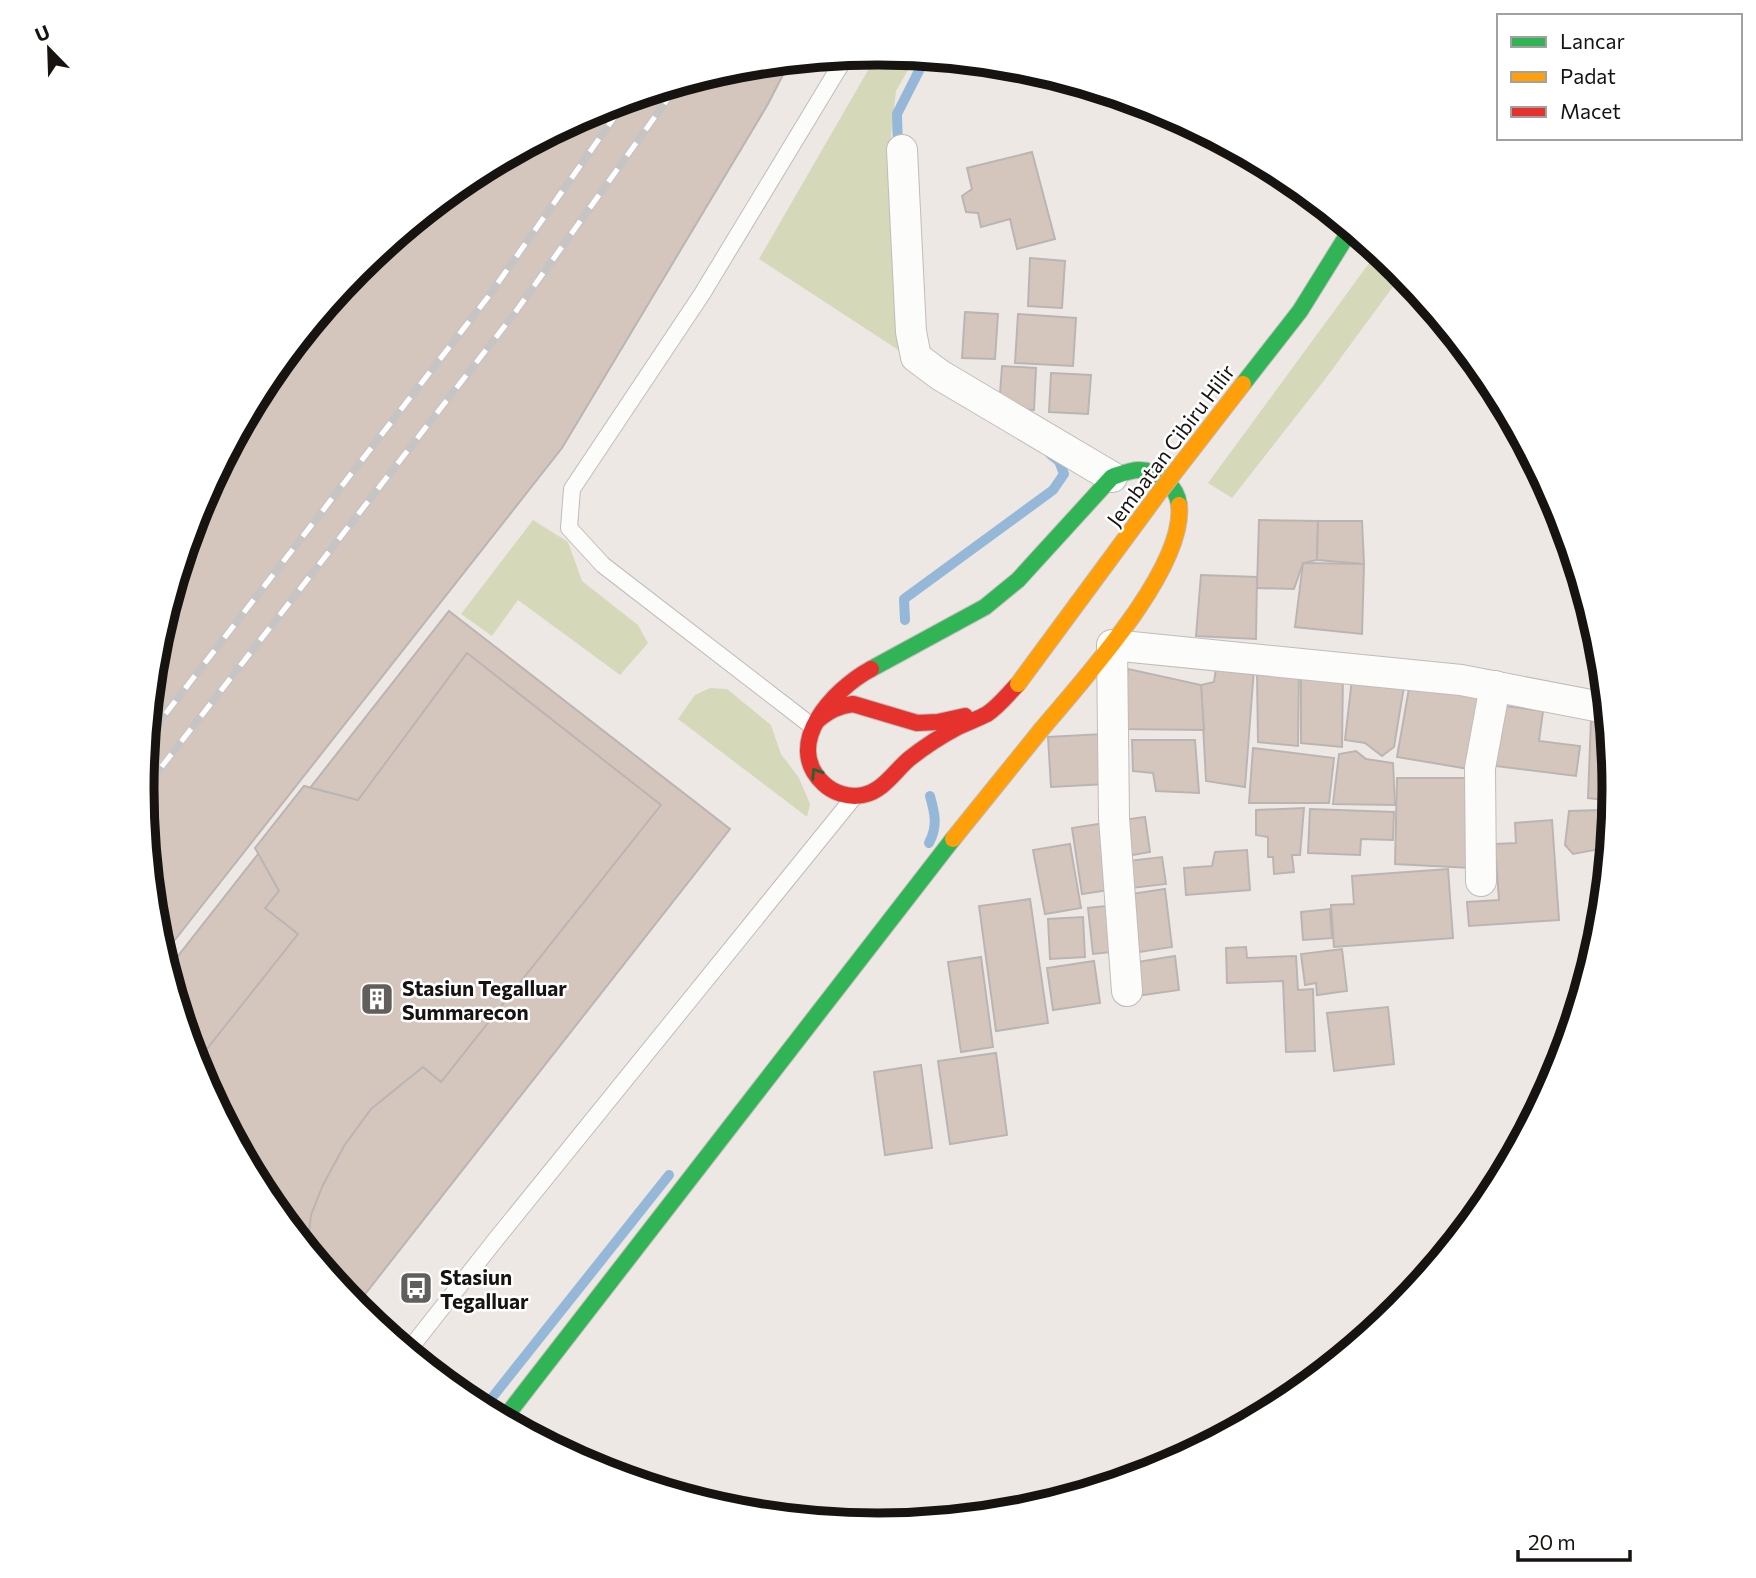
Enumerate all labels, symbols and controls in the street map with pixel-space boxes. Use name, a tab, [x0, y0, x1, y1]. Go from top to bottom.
north arrow	[14, 14, 84, 84]
legend	[1497, 14, 1742, 140]
text: U	[31, 20, 53, 46]
text: Lancar	[1560, 28, 1625, 53]
text: Padat	[1560, 63, 1616, 88]
text: Macet	[1560, 98, 1621, 123]
street label: Jembatan Cibiru Hilir	[1101, 359, 1239, 531]
one-way arrow	[812, 768, 825, 781]
place label: Stasiun Tegalluar Summarecon	[402, 975, 567, 1024]
building icon: Stasiun Tegalluar Summarecon	[358, 980, 396, 1018]
place label: Stasiun Tegalluar	[440, 1264, 529, 1313]
bus stop icon: Stasiun Tegalluar	[397, 1269, 435, 1307]
scale bar	[1518, 1518, 1630, 1562]
text: 20 m	[1528, 1529, 1576, 1554]

